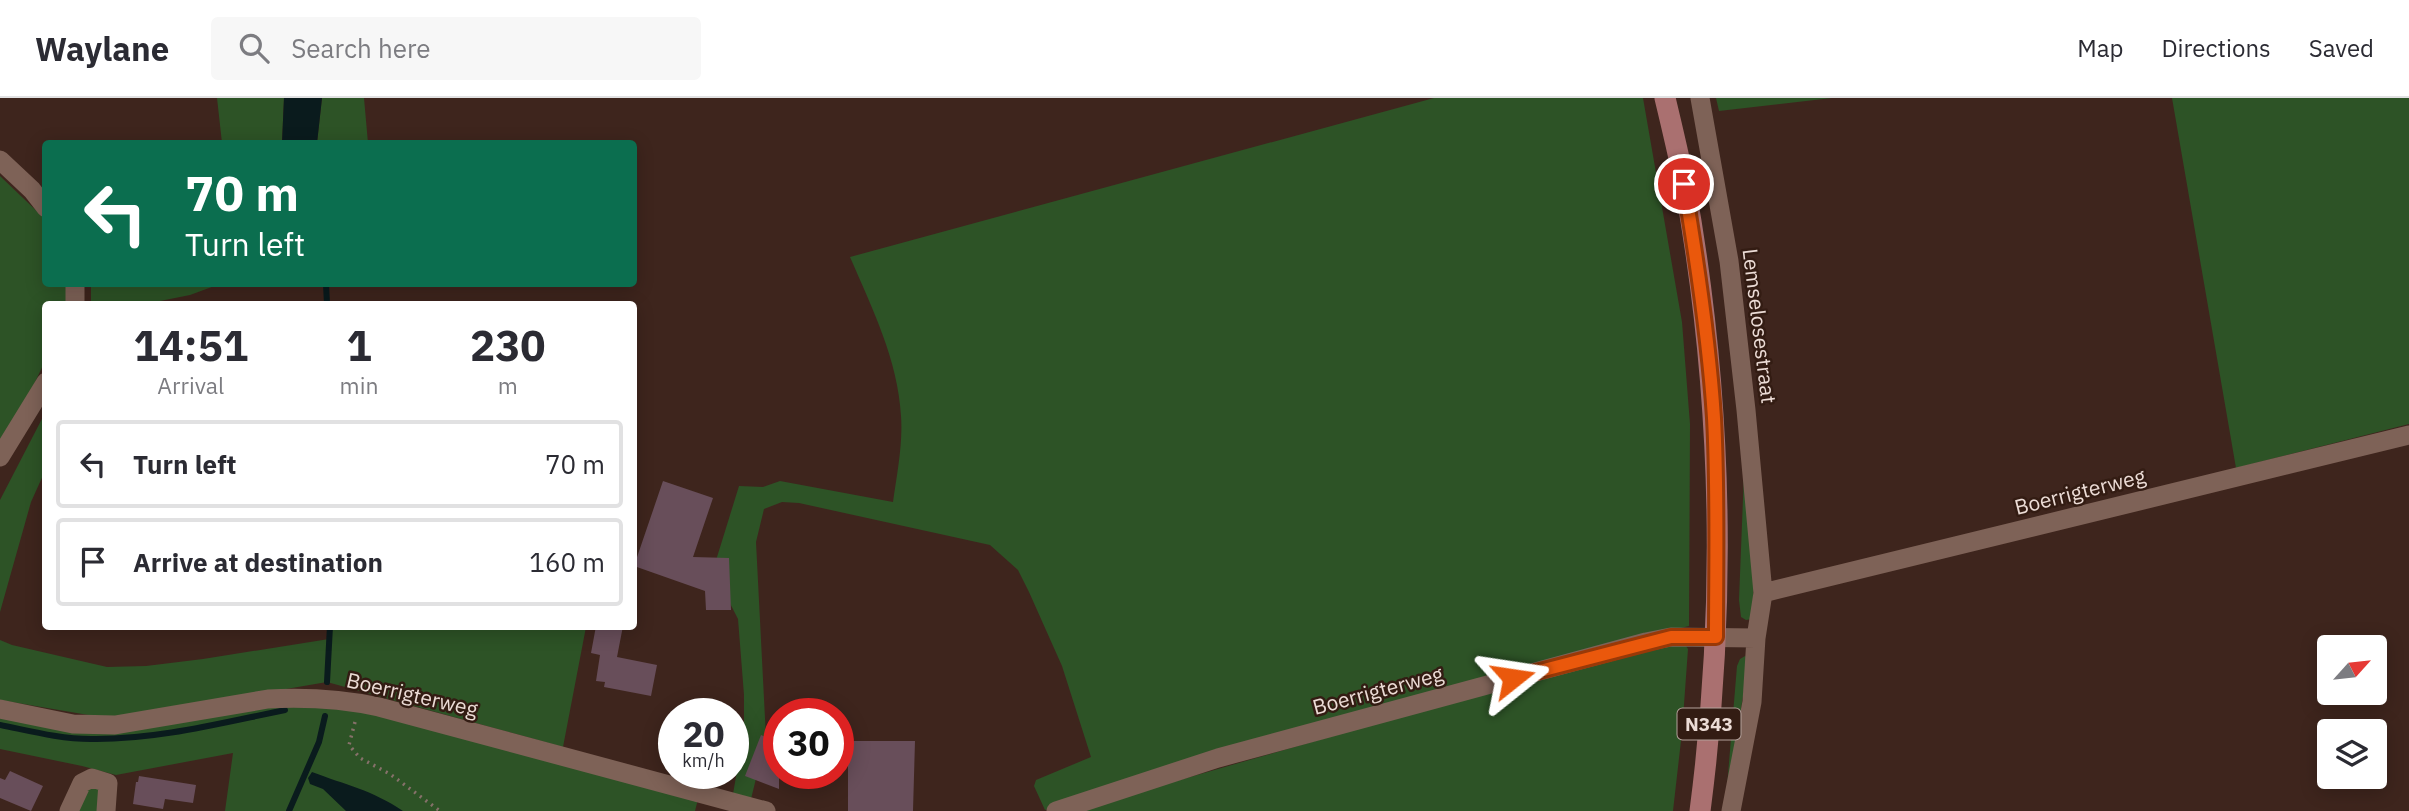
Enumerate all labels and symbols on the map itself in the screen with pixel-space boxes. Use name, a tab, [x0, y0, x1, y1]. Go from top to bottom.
pin	[1654, 154, 1714, 214]
street label: Lemselosestraat	[1737, 247, 1783, 405]
street label: Boerrigterweg	[2011, 461, 2148, 521]
north arrow	[2317, 635, 2387, 705]
position arrow	[1476, 641, 1550, 715]
street label: Boerrigterweg	[1309, 659, 1446, 721]
street label: Boerrigterweg	[344, 665, 481, 723]
speed limit sign: 30	[763, 698, 854, 789]
road number: N343	[1678, 708, 1740, 740]

